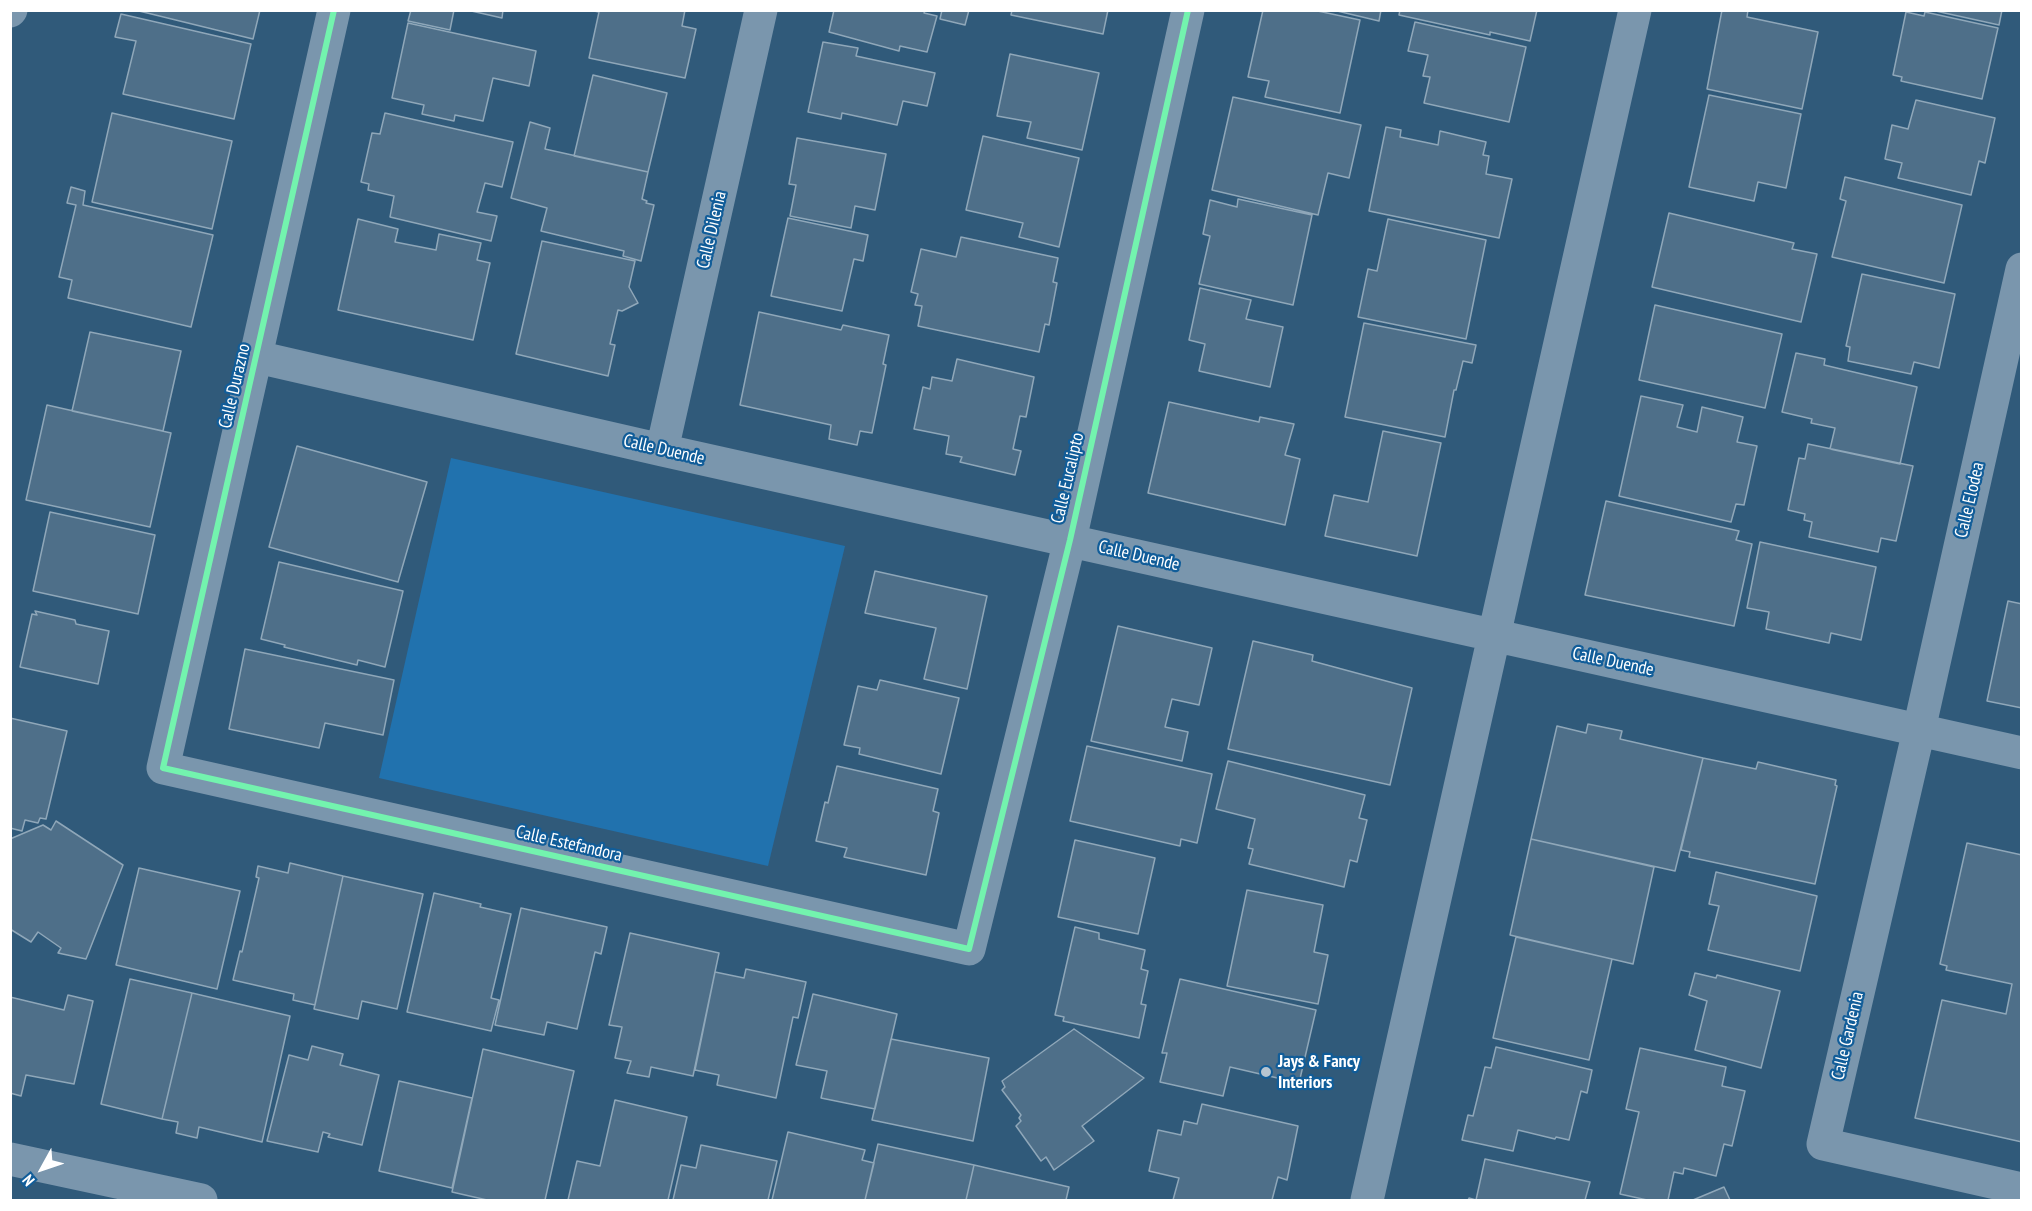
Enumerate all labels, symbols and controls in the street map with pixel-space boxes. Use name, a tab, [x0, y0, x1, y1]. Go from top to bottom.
street label: Calle Dilenia	[693, 189, 731, 271]
street label: Calle Durazno	[215, 341, 255, 431]
street label: Calle Duende	[621, 430, 707, 470]
street label: Calle Eucalipto	[1047, 431, 1089, 525]
street label: Calle Elodea	[1951, 460, 1989, 540]
street label: Calle Duende	[1096, 536, 1182, 576]
street label: Calle Duende	[1570, 643, 1656, 681]
street label: Calle Estefandora	[514, 821, 624, 867]
street label: Calle Gardenia	[1827, 990, 1869, 1082]
place label: Jays & Fancy Interiors	[1278, 1051, 1360, 1094]
marker: Jays & Fancy Interiors	[1259, 1065, 1273, 1079]
north arrow	[12, 1139, 72, 1199]
text: N	[18, 1171, 39, 1190]

